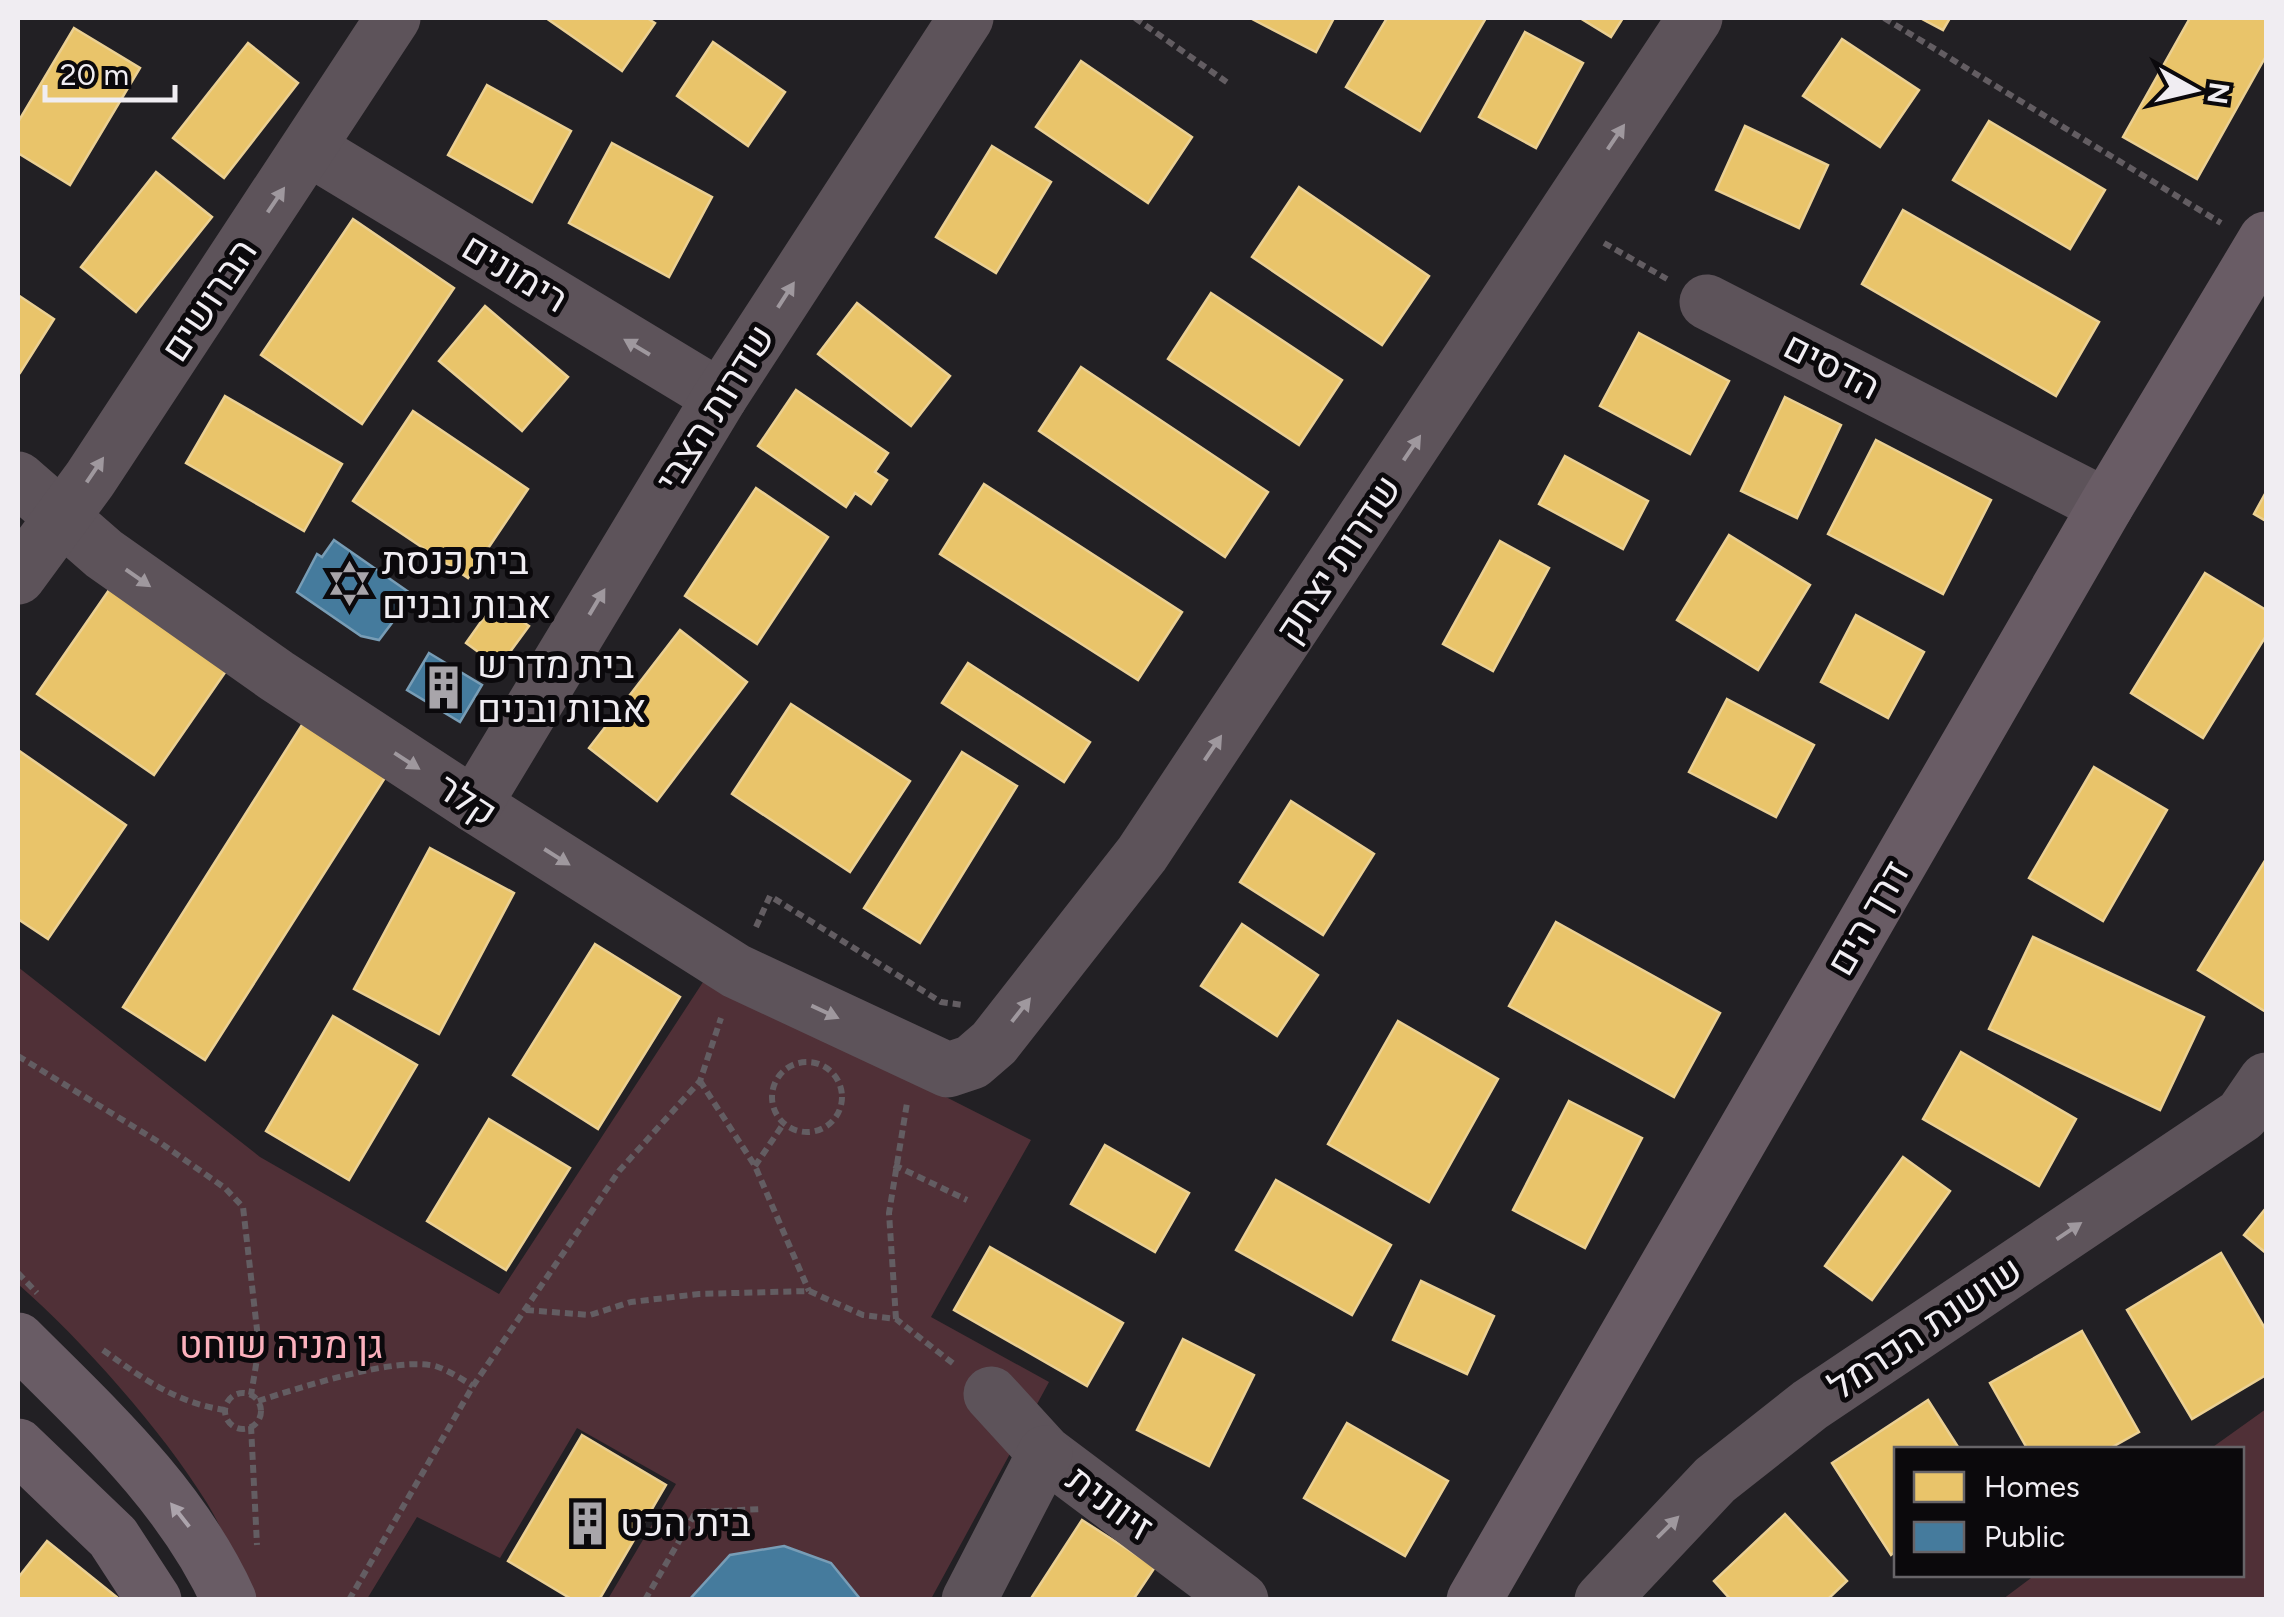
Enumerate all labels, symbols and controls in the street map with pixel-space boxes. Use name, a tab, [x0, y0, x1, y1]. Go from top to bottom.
scale bar	[45, 40, 175, 102]
north arrow	[2144, 40, 2244, 140]
text: 20 m	[60, 56, 129, 93]
text: N	[2200, 80, 2237, 107]
one-way arrow	[1606, 123, 1624, 151]
one-way arrow	[266, 186, 285, 214]
street label: רימונים	[454, 224, 576, 322]
street label: הברושים	[151, 230, 267, 370]
one-way arrow	[777, 282, 795, 309]
street label: שדרות הצבי	[646, 316, 784, 500]
street label: הדסים	[1776, 322, 1888, 410]
one-way arrow	[623, 339, 651, 356]
one-way arrow	[1402, 434, 1420, 461]
one-way arrow	[86, 457, 104, 484]
street label: שדרות יצחק	[1265, 467, 1411, 651]
place label: בית כנסת אבות ובנים	[382, 538, 551, 628]
synagogue icon: בית כנסת אבות ובנים	[325, 559, 373, 607]
one-way arrow	[125, 568, 152, 587]
one-way arrow	[588, 588, 605, 616]
place label: בית מדרש אבות ובנים	[477, 642, 646, 732]
building icon: בית מדרש אבות ובנים	[420, 663, 468, 711]
one-way arrow	[1203, 734, 1221, 761]
one-way arrow	[393, 752, 421, 770]
street label: קלר	[429, 764, 505, 836]
one-way arrow	[543, 847, 570, 866]
street label: דרך הים	[1817, 853, 1919, 983]
one-way arrow	[1010, 997, 1031, 1023]
one-way arrow	[811, 1004, 840, 1021]
one-way arrow	[2056, 1222, 2083, 1241]
street label: שושנת הכרמל	[1820, 1246, 2030, 1410]
park label: גן מניה שוחט	[179, 1322, 383, 1368]
legend	[1894, 1447, 2244, 1577]
street label: זיוונית	[1058, 1456, 1162, 1550]
text: Homes	[1984, 1468, 2080, 1505]
building icon: בית הכט	[563, 1499, 611, 1547]
place label: בית הכט	[620, 1500, 751, 1546]
one-way arrow	[170, 1503, 191, 1529]
one-way arrow	[1655, 1516, 1679, 1540]
text: Public	[1984, 1518, 2065, 1555]

